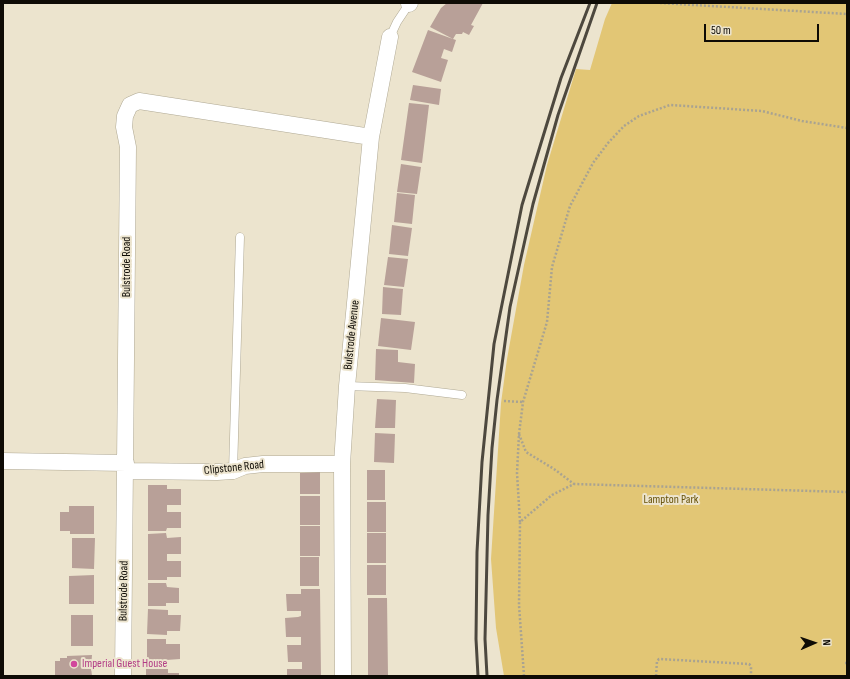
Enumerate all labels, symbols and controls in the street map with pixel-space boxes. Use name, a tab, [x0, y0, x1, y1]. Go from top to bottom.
scale bar	[706, 16, 821, 42]
text: 50 m	[711, 23, 731, 38]
street label: Bulstrode Road	[120, 237, 134, 297]
street label: Bulstrode Avenue	[341, 300, 363, 370]
street label: Clipstone Road	[203, 458, 265, 478]
park label: Lampton Park	[644, 493, 698, 507]
street label: Bulstrode Road	[116, 561, 132, 621]
north arrow	[794, 623, 834, 663]
text: N	[820, 639, 833, 646]
place label: Imperial Guest House	[82, 657, 167, 671]
marker: Imperial Guest House	[69, 659, 79, 669]

